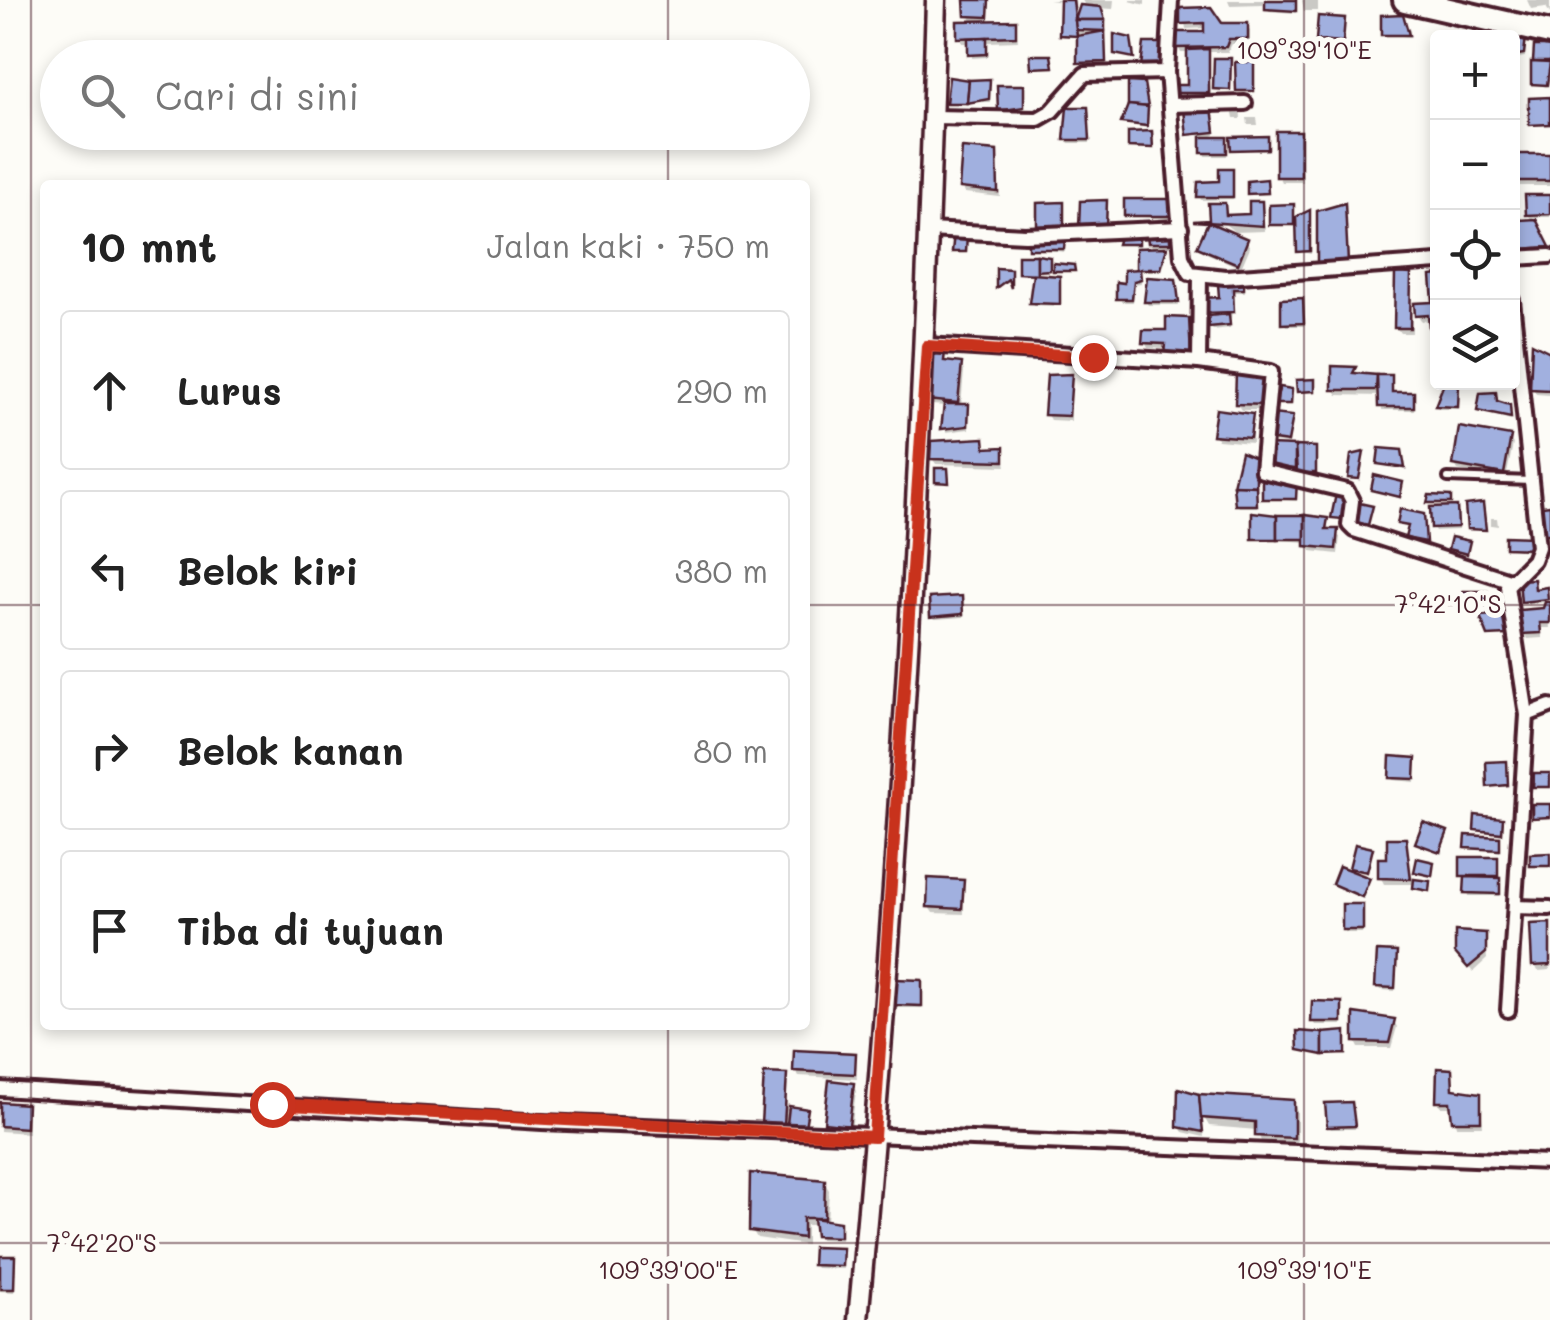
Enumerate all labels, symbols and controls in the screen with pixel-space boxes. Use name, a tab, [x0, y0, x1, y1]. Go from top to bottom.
map controls	[1430, 30, 1520, 390]
button: +	[1430, 30, 1520, 120]
text: 109°39'10"E	[1236, 33, 1372, 65]
search box	[40, 40, 810, 150]
icon: search	[75, 68, 130, 123]
text: Cari di sini	[155, 70, 359, 120]
button: −	[1430, 120, 1520, 210]
button: locate	[1430, 210, 1520, 300]
text: 10 mnt	[80, 218, 217, 273]
text: Jalan kaki · 750 m	[486, 224, 770, 266]
button: layers	[1430, 300, 1520, 390]
route end	[1071, 335, 1117, 381]
icon: ahead	[82, 363, 137, 418]
text: Lurus	[177, 365, 282, 415]
text: 290 m	[676, 369, 768, 411]
icon: left	[82, 543, 137, 598]
text: Belok kiri	[177, 545, 359, 595]
text: 380 m	[674, 549, 768, 591]
text: 7°42'10"S	[1394, 587, 1502, 619]
icon: right	[82, 723, 137, 778]
text: Belok kanan	[177, 725, 404, 775]
text: 80 m	[693, 729, 768, 771]
icon: arrive	[82, 903, 137, 958]
text: Tiba di tujuan	[177, 905, 444, 955]
route start	[250, 1082, 296, 1128]
text: 7°42'20"S	[47, 1226, 157, 1258]
text: 109°39'00"E	[598, 1253, 738, 1285]
text: 109°39'10"E	[1236, 1253, 1372, 1285]

